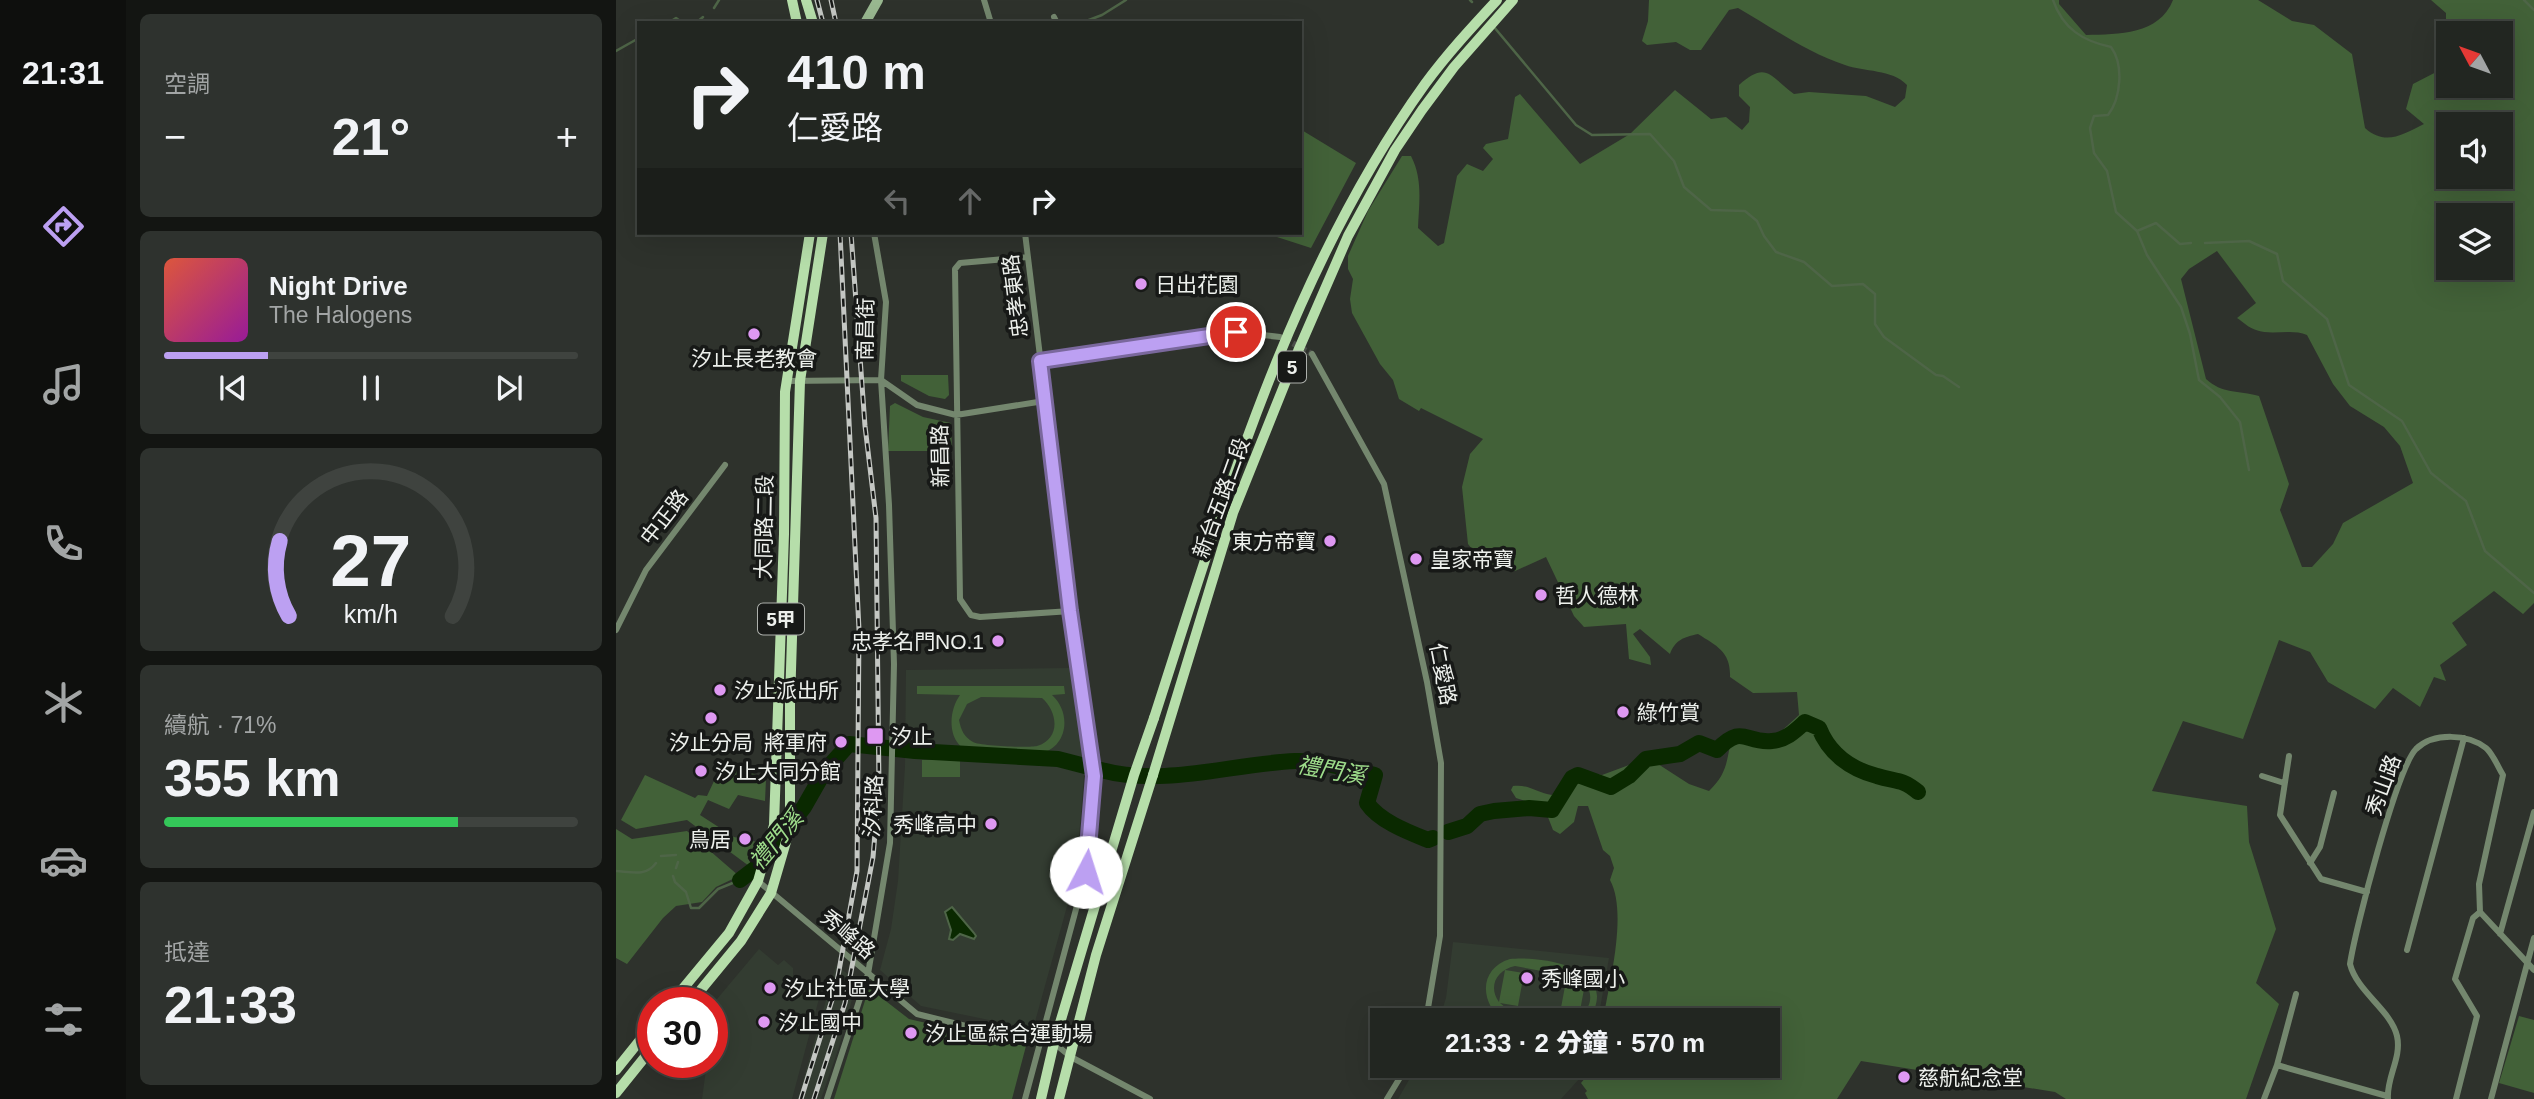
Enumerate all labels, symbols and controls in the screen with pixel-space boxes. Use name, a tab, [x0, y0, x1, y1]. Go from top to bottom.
north arrow	[2436, 21, 2513, 98]
map controls	[2436, 21, 2513, 280]
text: 410 m	[787, 45, 926, 99]
icon: right	[672, 49, 763, 140]
text: 21:31	[22, 55, 104, 91]
text: 空調	[164, 71, 210, 97]
text: 21°	[332, 108, 410, 166]
text: 仁愛路	[787, 110, 883, 146]
button: sound	[2436, 112, 2513, 189]
text: −	[164, 116, 186, 158]
text: +	[556, 116, 578, 158]
icon: left	[878, 182, 916, 220]
icon: ahead	[951, 182, 989, 220]
icon: right	[1024, 182, 1062, 220]
icon: directions	[39, 202, 88, 251]
button: layers	[2436, 203, 2513, 280]
street label: 忠孝東路	[998, 253, 1032, 339]
text: Night Drive	[269, 271, 408, 301]
place label: 日出花園	[1155, 273, 1239, 296]
marker: 日出花園	[1133, 276, 1149, 292]
street label: 南昌街	[853, 297, 877, 361]
text: The Halogens	[269, 302, 412, 328]
pin	[1206, 302, 1266, 362]
icon: arrive	[1217, 313, 1255, 351]
marker: 汐止長老教會	[746, 326, 762, 342]
place label: 汐止長老教會	[691, 347, 817, 370]
road number: 5	[1278, 352, 1306, 382]
icon: music	[39, 360, 88, 409]
icon: previous	[214, 369, 252, 407]
icon: pause	[352, 369, 390, 407]
icon: next	[490, 369, 528, 407]
street label: 新昌路	[928, 424, 952, 488]
street label: 新台五路二段	[1189, 435, 1253, 561]
street label: 大同路二段	[752, 474, 776, 580]
street label: 中正路	[636, 485, 692, 549]
icon: phone	[39, 519, 88, 568]
text: 27	[331, 520, 411, 601]
place label: 東方帝寶	[1232, 530, 1316, 553]
marker: 東方帝寶	[1322, 533, 1338, 549]
place label: 皇家帝寶	[1430, 548, 1514, 571]
marker: 皇家帝寶	[1408, 551, 1424, 567]
place label: 哲人德林	[1555, 584, 1639, 607]
marker: 哲人德林	[1533, 587, 1549, 603]
text: km/h	[344, 599, 398, 627]
road number: 5甲	[758, 604, 804, 634]
place label: 忠孝名門NO.1	[851, 630, 984, 653]
marker: 忠孝名門NO.1	[990, 633, 1006, 649]
street label: 仁愛路	[1426, 641, 1460, 707]
icon: climate	[39, 678, 88, 727]
place label: 汐止派出所	[734, 679, 839, 702]
marker: 汐止派出所	[712, 682, 728, 698]
place label: 綠竹賞	[1637, 701, 1700, 724]
marker: 綠竹賞	[1615, 704, 1631, 720]
marker: 汐止分局	[703, 710, 719, 726]
text: 續航 · 71%	[164, 712, 276, 738]
place label: 汐止	[891, 725, 933, 748]
marker: 汐止	[865, 726, 885, 746]
place label: 汐止分局	[669, 731, 753, 754]
place label: 將軍府	[764, 731, 827, 754]
marker: 將軍府	[833, 734, 849, 750]
text: 355 km	[164, 749, 340, 807]
water label: 禮門溪	[1295, 751, 1370, 789]
street label: 秀山路	[2361, 751, 2405, 819]
place label: 汐止大同分館	[715, 760, 841, 783]
marker: 汐止大同分館	[693, 763, 709, 779]
street label: 汐科路	[860, 774, 886, 838]
water label: 禮門溪	[744, 803, 810, 875]
place label: 秀峰高中	[893, 813, 977, 836]
marker: 秀峰高中	[983, 816, 999, 832]
place label: 鳥居	[689, 828, 731, 851]
marker: 鳥居	[737, 831, 753, 847]
position arrow	[1049, 835, 1123, 909]
icon: car	[39, 836, 88, 885]
street label: 秀峰路	[816, 905, 880, 963]
text: 抵達	[164, 939, 210, 965]
place label: 秀峰國小	[1541, 967, 1625, 990]
marker: 秀峰國小	[1519, 970, 1535, 986]
text: 21:33	[164, 976, 297, 1034]
place label: 汐止社區大學	[784, 977, 910, 1000]
marker: 汐止社區大學	[762, 980, 778, 996]
speed limit sign: 30	[637, 987, 728, 1078]
icon: filters	[39, 995, 88, 1044]
place label: 汐止國中	[778, 1011, 862, 1034]
marker: 汐止國中	[756, 1014, 772, 1030]
place label: 汐止區綜合運動場	[925, 1022, 1093, 1045]
marker: 汐止區綜合運動場	[903, 1025, 919, 1041]
text: 21:33 · 2 分鐘 · 570 m	[1445, 1028, 1705, 1058]
place label: 慈航紀念堂	[1918, 1066, 2023, 1089]
marker: 慈航紀念堂	[1896, 1069, 1912, 1085]

